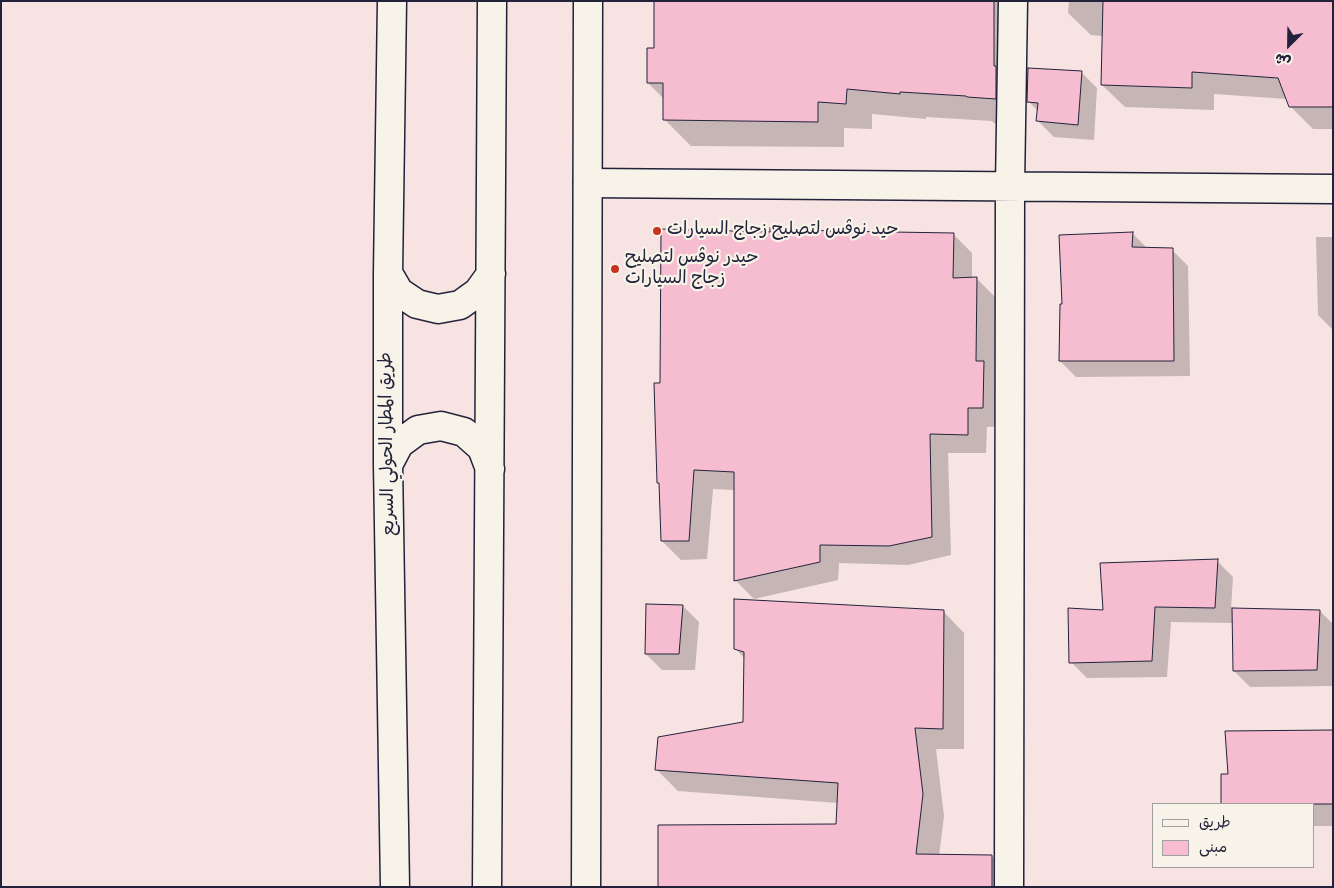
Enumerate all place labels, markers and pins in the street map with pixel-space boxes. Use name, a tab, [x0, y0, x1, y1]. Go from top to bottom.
place label: حيد نوڤس لتصليح زجاج السيارات	[667, 220, 899, 242]
marker: حيد نوڤس لتصليح زجاج السيارات	[651, 225, 663, 237]
place label: حيدر نوڤس لتصليح زجاج السيارات	[625, 248, 759, 290]
marker: حيدر نوڤس لتصليح زجاج السيارات	[609, 263, 621, 275]

